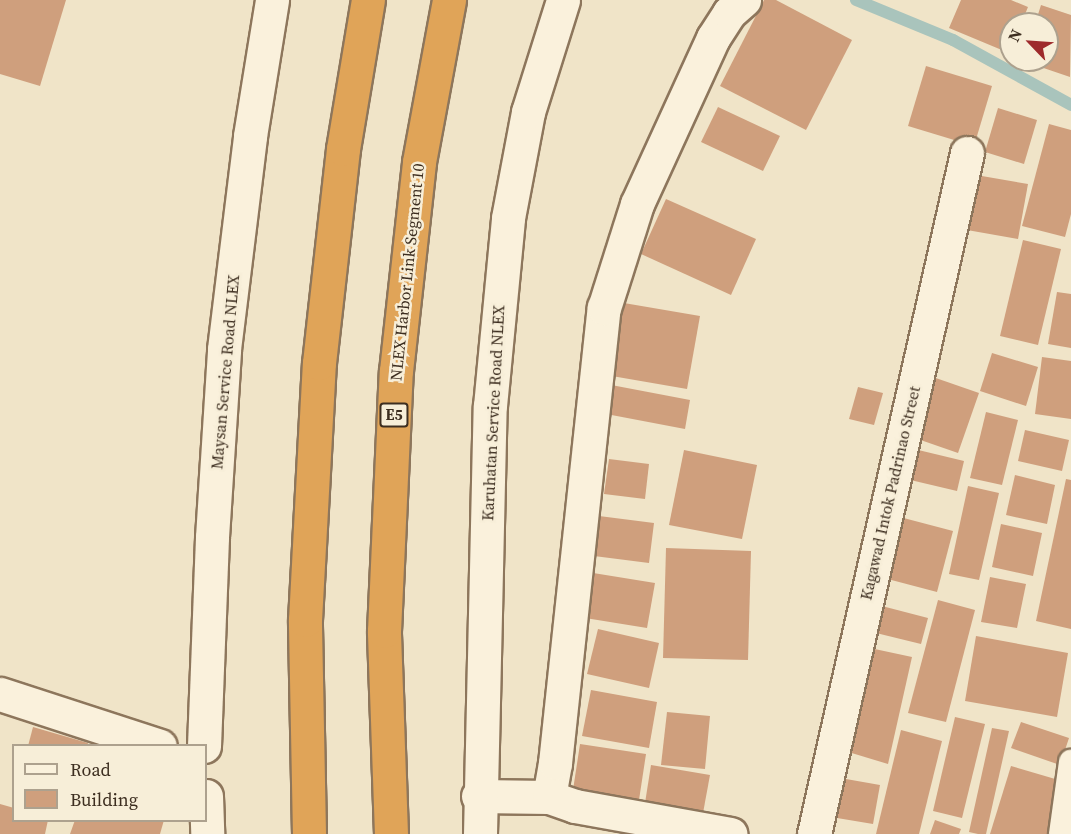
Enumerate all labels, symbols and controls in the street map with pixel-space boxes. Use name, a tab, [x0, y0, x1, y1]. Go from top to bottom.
north arrow	[999, 12, 1059, 72]
text: N	[1002, 25, 1027, 45]
street label: NLEX Harbor Link Segment 10	[386, 162, 428, 382]
street label: Maysan Service Road NLEX	[207, 274, 243, 470]
street label: Karuhatan Service Road NLEX	[478, 305, 508, 521]
street label: Kagawad Intok Padrinao Street	[856, 384, 924, 602]
road number: E5	[379, 403, 409, 427]
legend	[12, 744, 207, 822]
text: Road	[70, 757, 111, 782]
text: Building	[70, 787, 138, 812]

